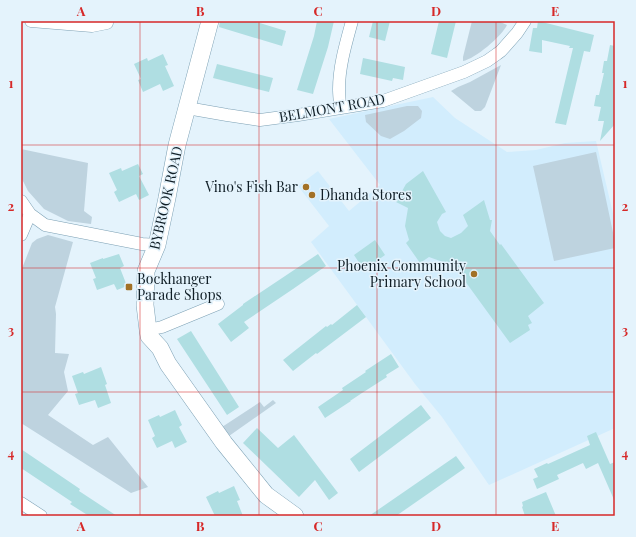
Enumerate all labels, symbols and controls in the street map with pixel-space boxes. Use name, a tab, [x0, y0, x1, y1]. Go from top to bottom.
text: A	[76, 2, 86, 19]
text: B	[196, 2, 205, 19]
text: C	[313, 2, 323, 19]
text: D	[431, 2, 441, 19]
text: E	[551, 2, 559, 19]
text: 1	[9, 74, 14, 91]
text: 1	[623, 74, 628, 91]
street label: BELMONT ROAD	[277, 89, 386, 126]
street label: BYBROOK ROAD	[144, 144, 187, 251]
place label: Vino's Fish Bar	[204, 177, 299, 196]
marker: Vino's Fish Bar	[301, 182, 311, 192]
place label: Dhanda Stores	[320, 185, 411, 204]
marker: Dhanda Stores	[307, 190, 317, 200]
text: 2	[8, 197, 15, 214]
text: 2	[622, 197, 629, 214]
place label: Phoenix Community Primary School	[337, 256, 466, 291]
place label: Bockhanger Parade Shops	[137, 269, 222, 304]
marker: Phoenix Community Primary School	[469, 269, 479, 279]
marker: Bockhanger Parade Shops	[124, 282, 134, 292]
text: 3	[8, 321, 14, 338]
text: 3	[622, 321, 628, 338]
text: 4	[8, 444, 15, 461]
text: 4	[622, 444, 629, 461]
text: A	[76, 517, 86, 534]
text: B	[196, 517, 205, 534]
text: C	[313, 517, 323, 534]
text: D	[431, 517, 441, 534]
text: E	[551, 517, 559, 534]

